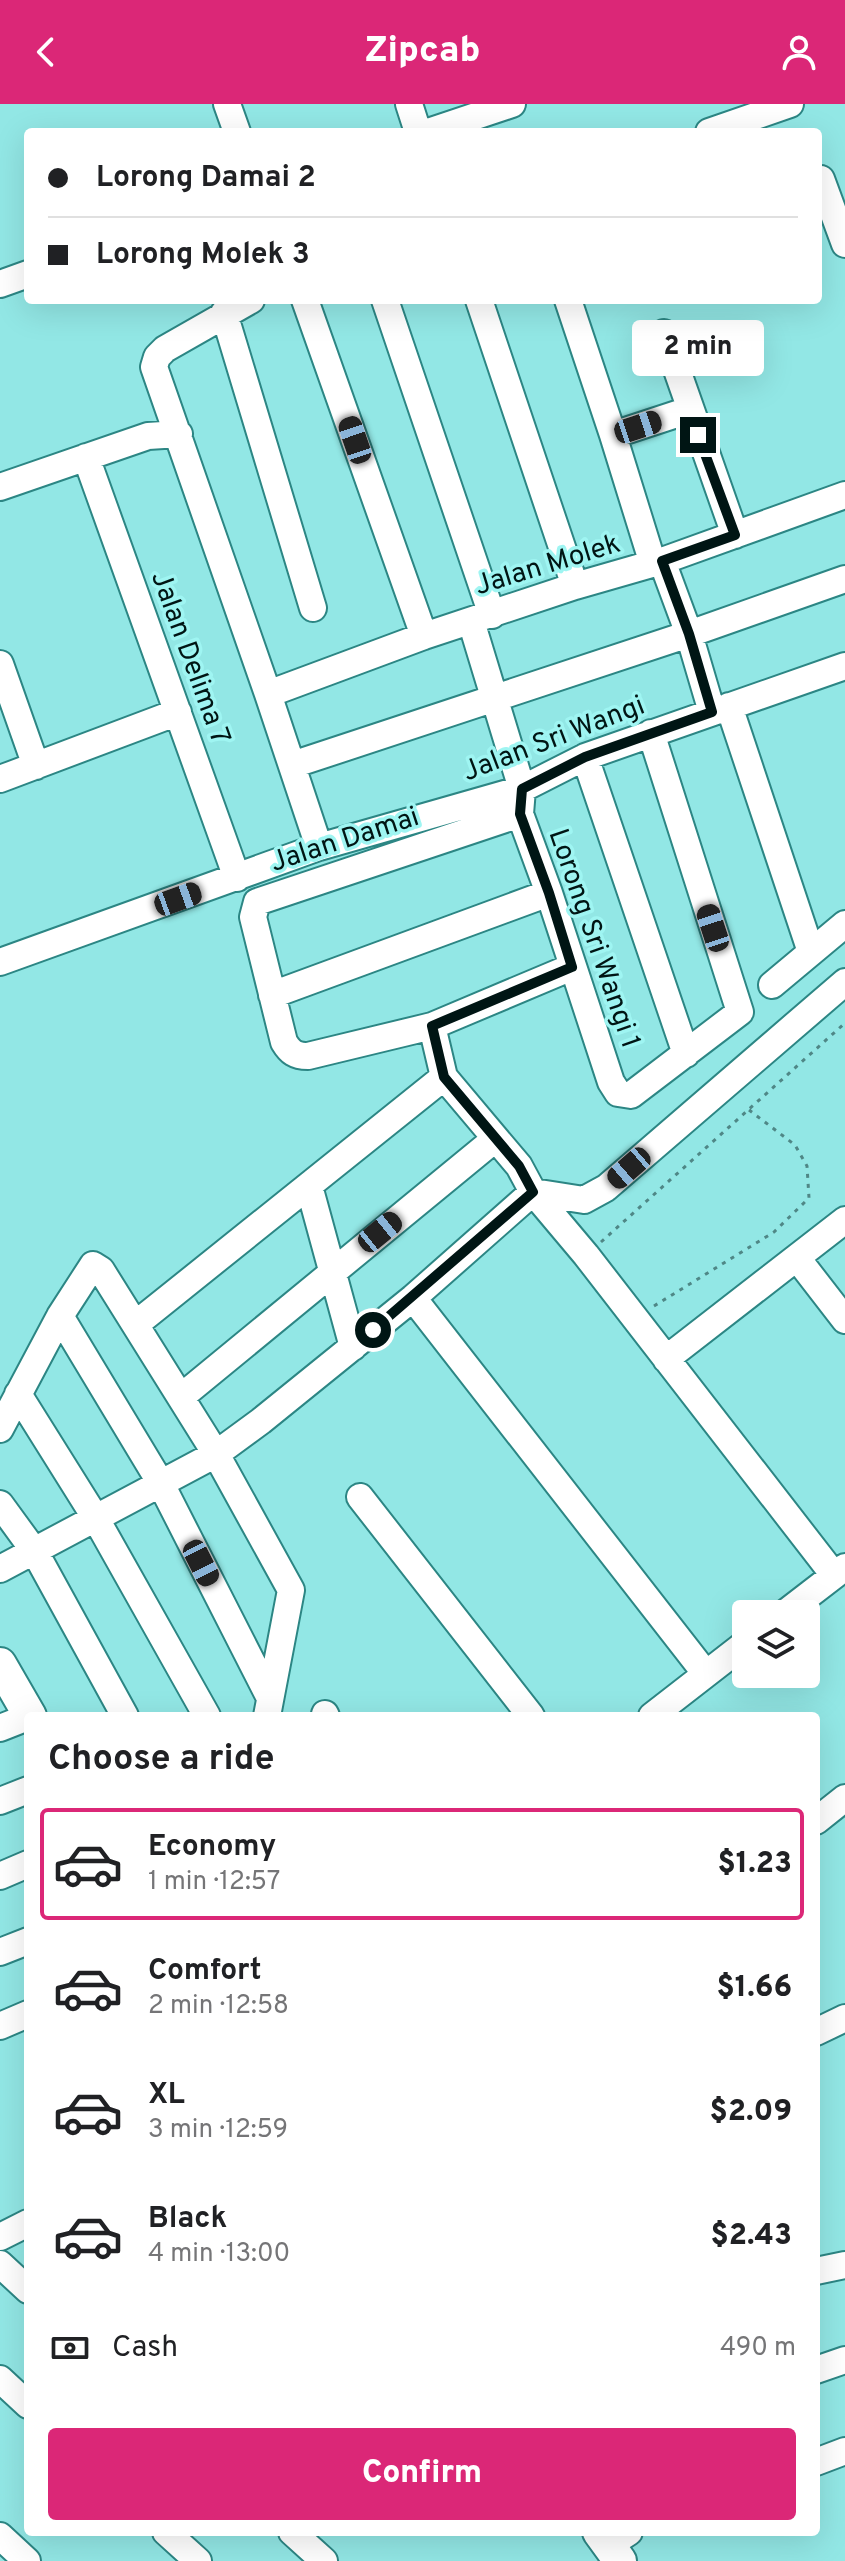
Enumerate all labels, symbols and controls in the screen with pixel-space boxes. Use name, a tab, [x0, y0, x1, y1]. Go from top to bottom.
text: Zipcab	[365, 29, 480, 75]
icon: back	[24, 30, 68, 74]
icon: person	[777, 30, 821, 74]
text: Lorong Damai 2	[96, 160, 316, 197]
text: Lorong Molek 3	[96, 237, 310, 274]
callout: 2 min	[632, 319, 764, 375]
text: 2 min	[664, 331, 732, 364]
car	[611, 408, 665, 446]
car	[336, 413, 374, 467]
route end	[680, 417, 716, 453]
street label: Jalan Molek	[471, 527, 625, 605]
street label: Jalan Delima 7	[141, 566, 237, 750]
street label: Jalan Sri Wangi	[458, 689, 650, 791]
street label: Jalan Damai	[266, 800, 424, 882]
street label: Lorong Sri Wangi 1	[539, 824, 648, 1054]
car	[151, 880, 205, 918]
car	[694, 901, 732, 955]
car	[603, 1143, 655, 1193]
car	[354, 1208, 406, 1256]
route start	[355, 1312, 391, 1348]
car	[179, 1536, 223, 1590]
map controls	[732, 1600, 820, 1688]
button: layers	[732, 1600, 820, 1688]
text: Choose a ride	[48, 1737, 274, 1783]
icon: car	[52, 1828, 124, 1900]
text: Economy	[148, 1829, 276, 1866]
text: $1.23	[717, 1846, 792, 1883]
text: 1 min · 12:57	[148, 1866, 280, 1899]
icon: car	[52, 1952, 124, 2024]
text: Comfort	[148, 1953, 261, 1990]
text: $1.66	[717, 1970, 792, 2007]
text: 2 min · 12:58	[148, 1990, 289, 2023]
icon: car	[52, 2076, 124, 2148]
text: XL	[148, 2077, 185, 2114]
text: $2.09	[709, 2094, 792, 2131]
text: 3 min · 12:59	[148, 2114, 288, 2147]
icon: car	[52, 2200, 124, 2272]
text: Black	[148, 2201, 227, 2238]
text: $2.43	[710, 2218, 792, 2255]
text: 4 min · 13:00	[148, 2238, 290, 2271]
icon: cash	[48, 2326, 92, 2370]
text: Cash	[112, 2330, 178, 2367]
text: 490 m	[720, 2332, 796, 2365]
button: Confirm	[48, 2428, 796, 2520]

